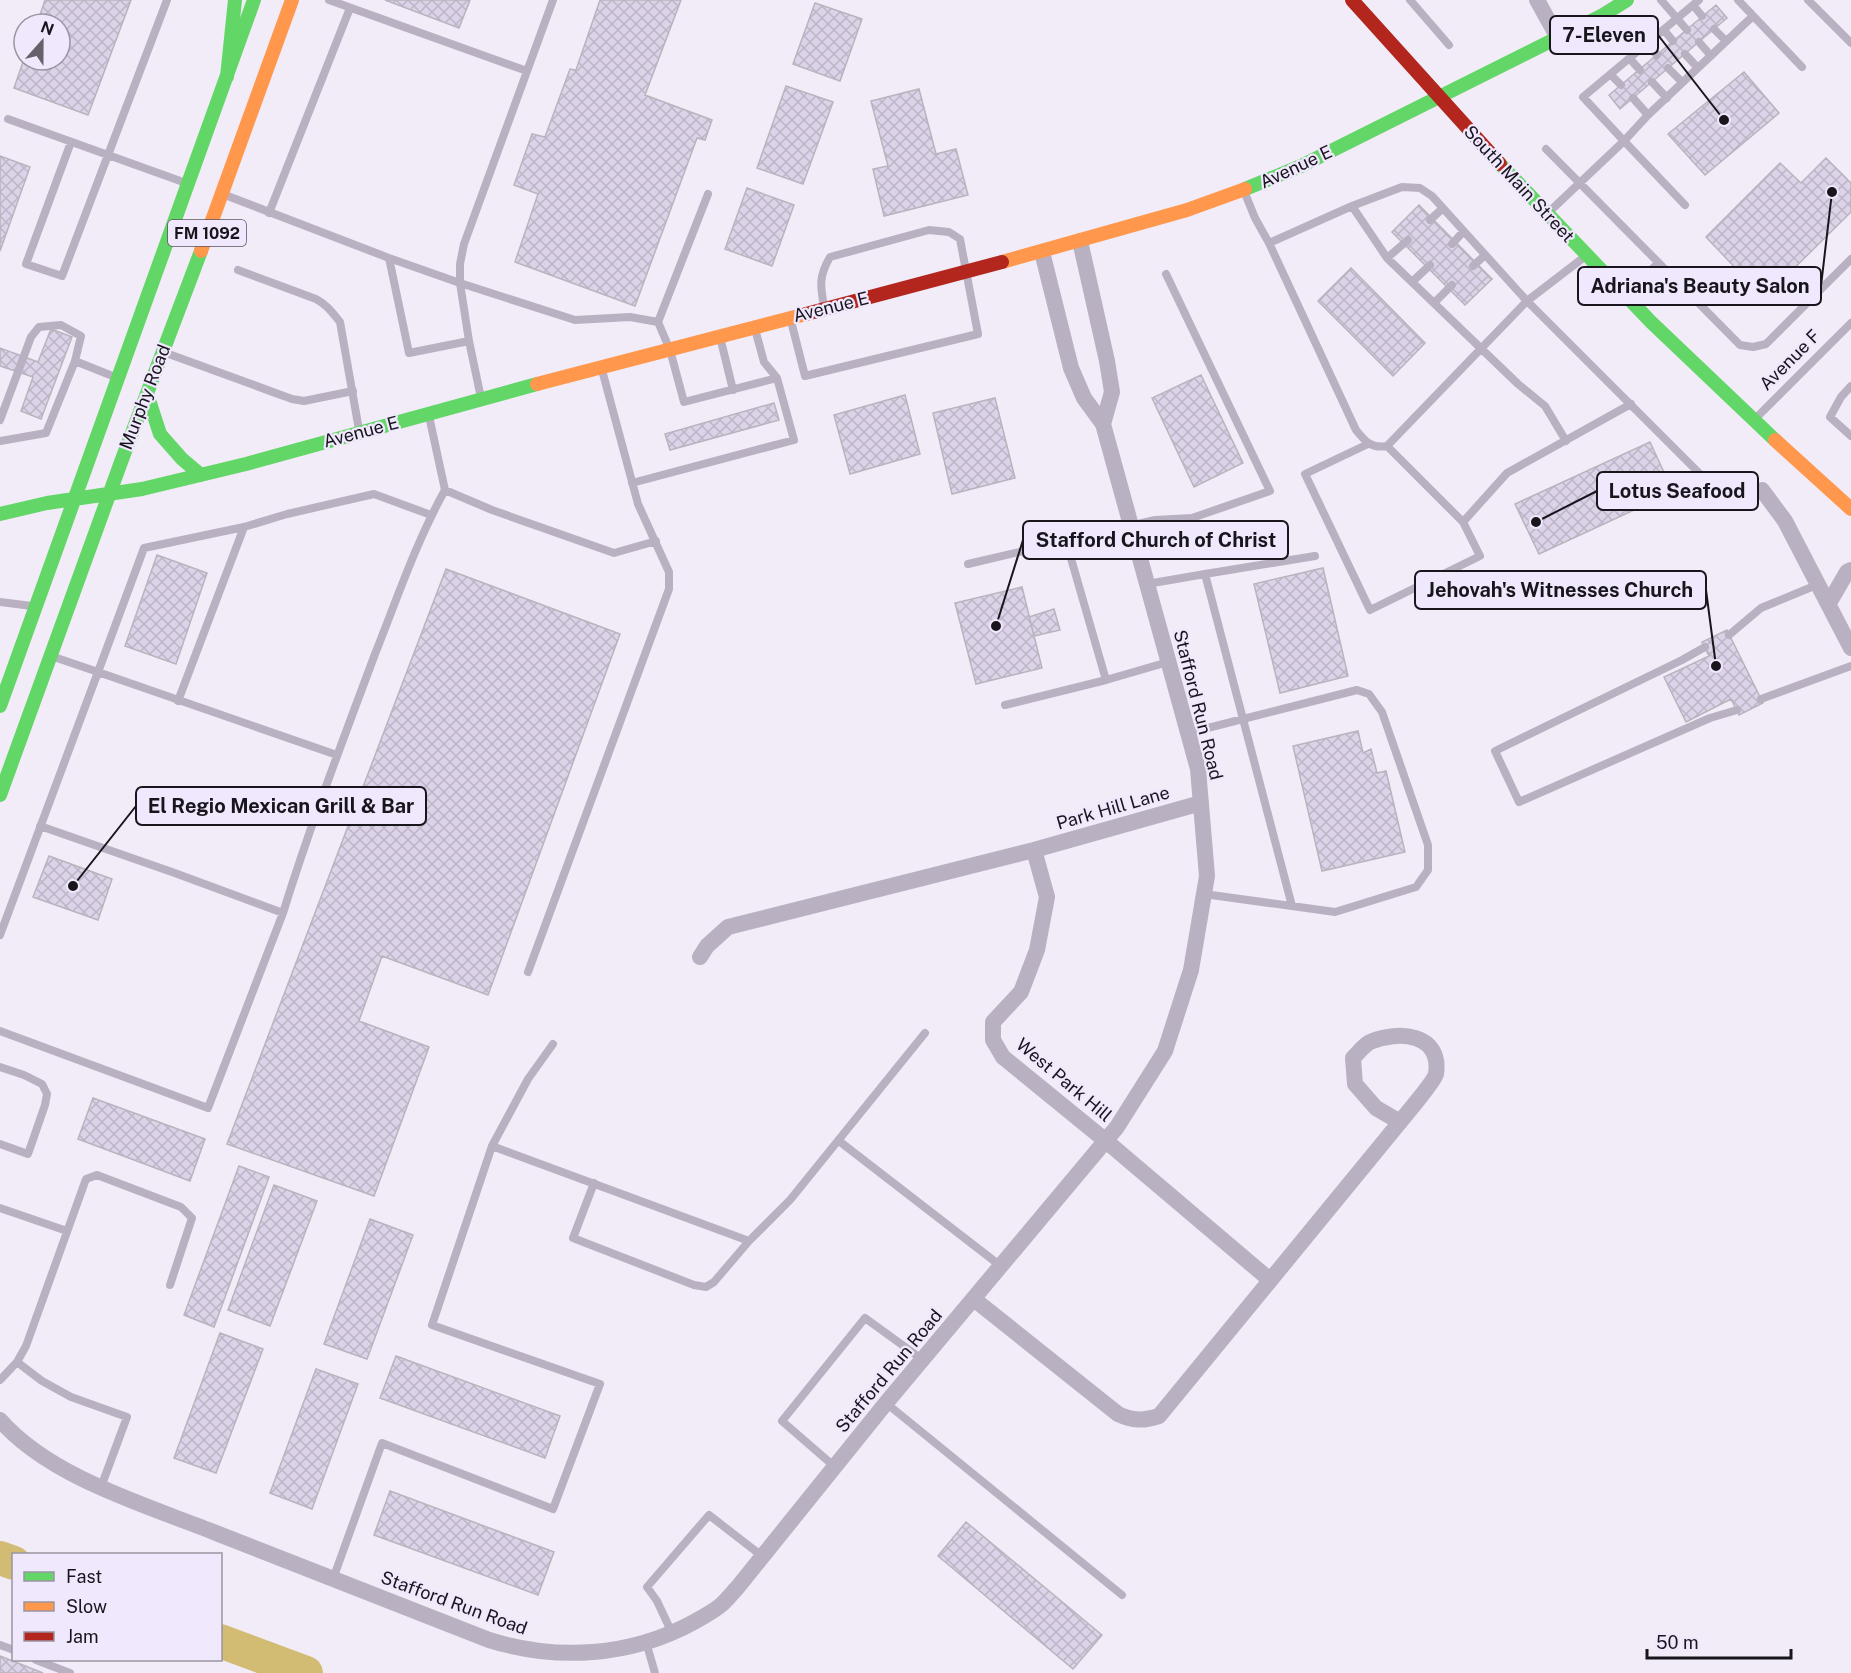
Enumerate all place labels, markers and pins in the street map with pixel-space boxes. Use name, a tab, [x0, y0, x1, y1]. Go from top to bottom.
callout: 7-Eleven	[1550, 16, 1658, 54]
callout: Adriana's Beauty Salon	[1578, 267, 1821, 305]
callout: Lotus Seafood	[1597, 472, 1758, 510]
callout: Stafford Church of Christ	[1023, 521, 1288, 559]
callout: Jehovah's Witnesses Church	[1415, 571, 1706, 609]
callout: El Regio Mexican Grill & Bar	[136, 787, 426, 825]

